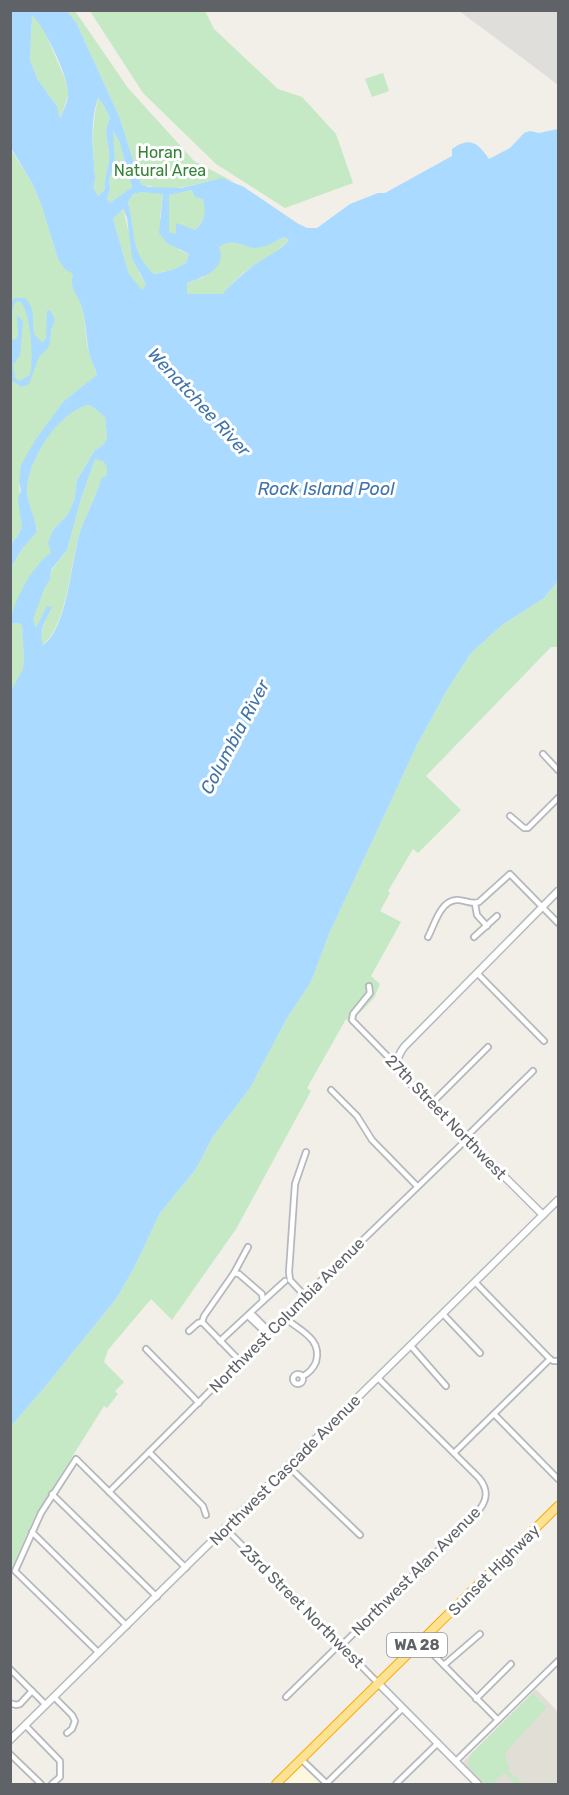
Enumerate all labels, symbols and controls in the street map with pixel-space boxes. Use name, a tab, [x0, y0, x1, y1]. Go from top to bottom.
park label: Horan Natural Area	[114, 143, 206, 180]
water label: Wenatchee River	[143, 343, 256, 462]
water label: Rock Island Pool	[257, 478, 395, 500]
water label: Columbia River	[196, 675, 275, 798]
street label: 27th Street Northwest	[382, 1051, 510, 1183]
street label: Northwest Columbia Avenue	[206, 1233, 369, 1396]
street label: Northwest Cascade Avenue	[206, 1391, 364, 1549]
street label: Northwest Alan Avenue	[348, 1503, 484, 1639]
street label: Sunset Highway	[444, 1520, 544, 1620]
street label: 23rd Street Northwest	[236, 1540, 368, 1672]
road number: WA 28	[387, 1633, 447, 1657]

